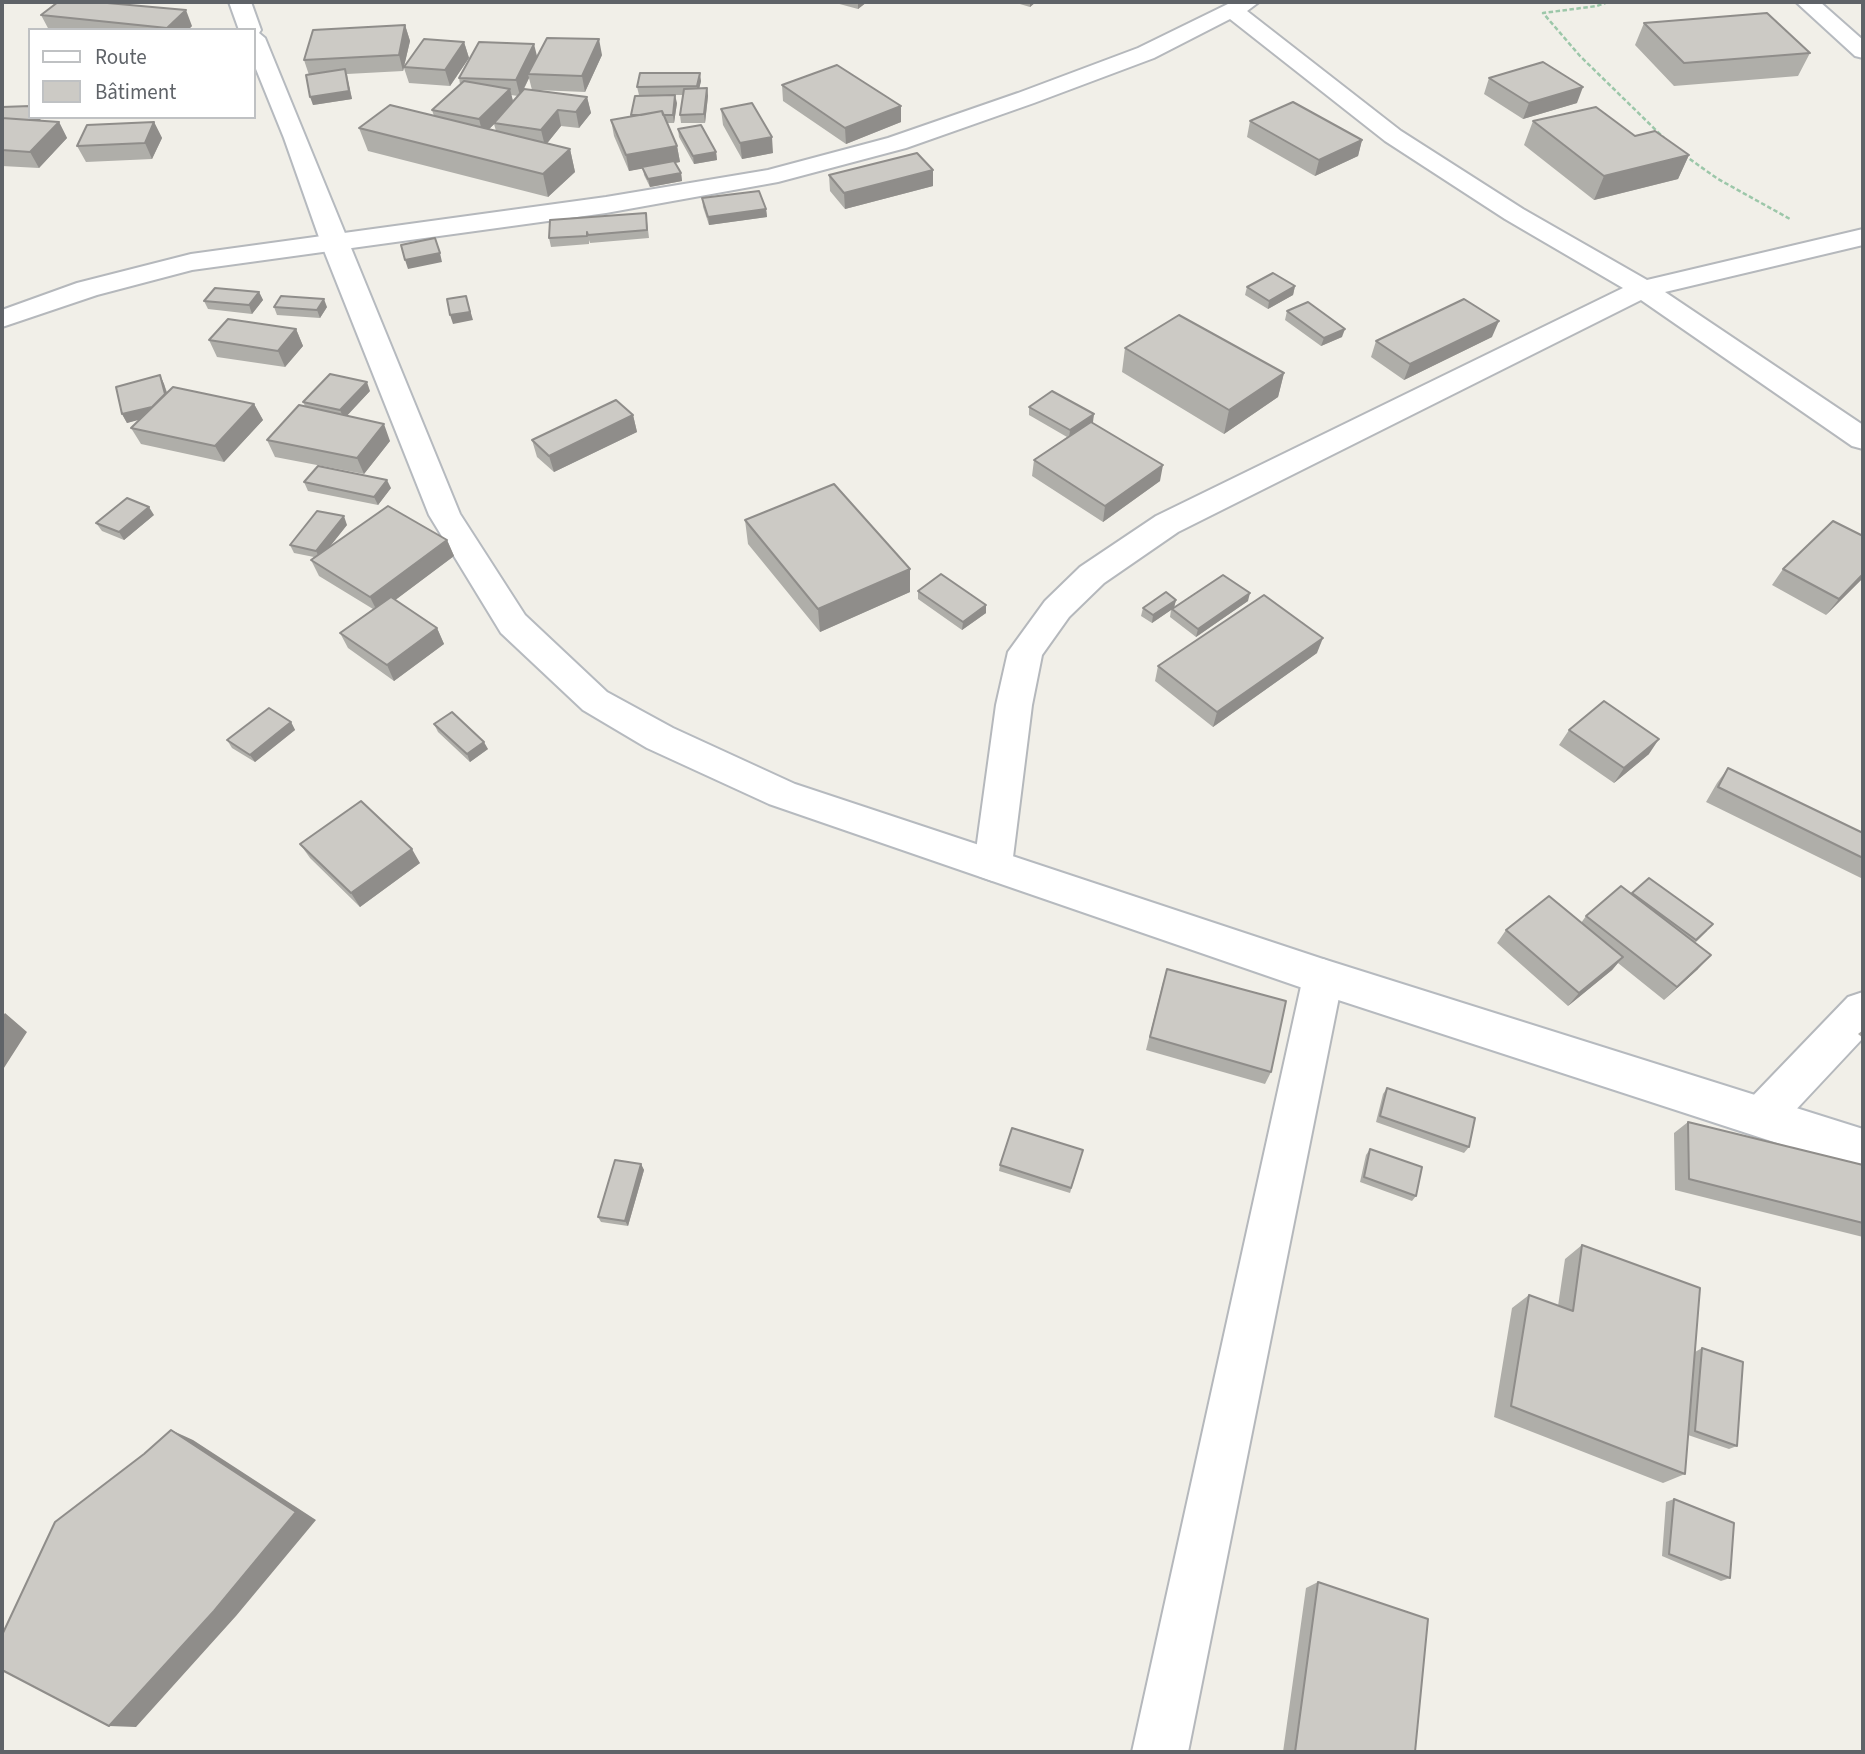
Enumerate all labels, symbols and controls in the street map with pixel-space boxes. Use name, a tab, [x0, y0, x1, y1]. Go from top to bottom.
legend	[28, 28, 256, 119]
text: Route	[95, 42, 147, 72]
text: Bâtiment	[95, 77, 176, 107]

